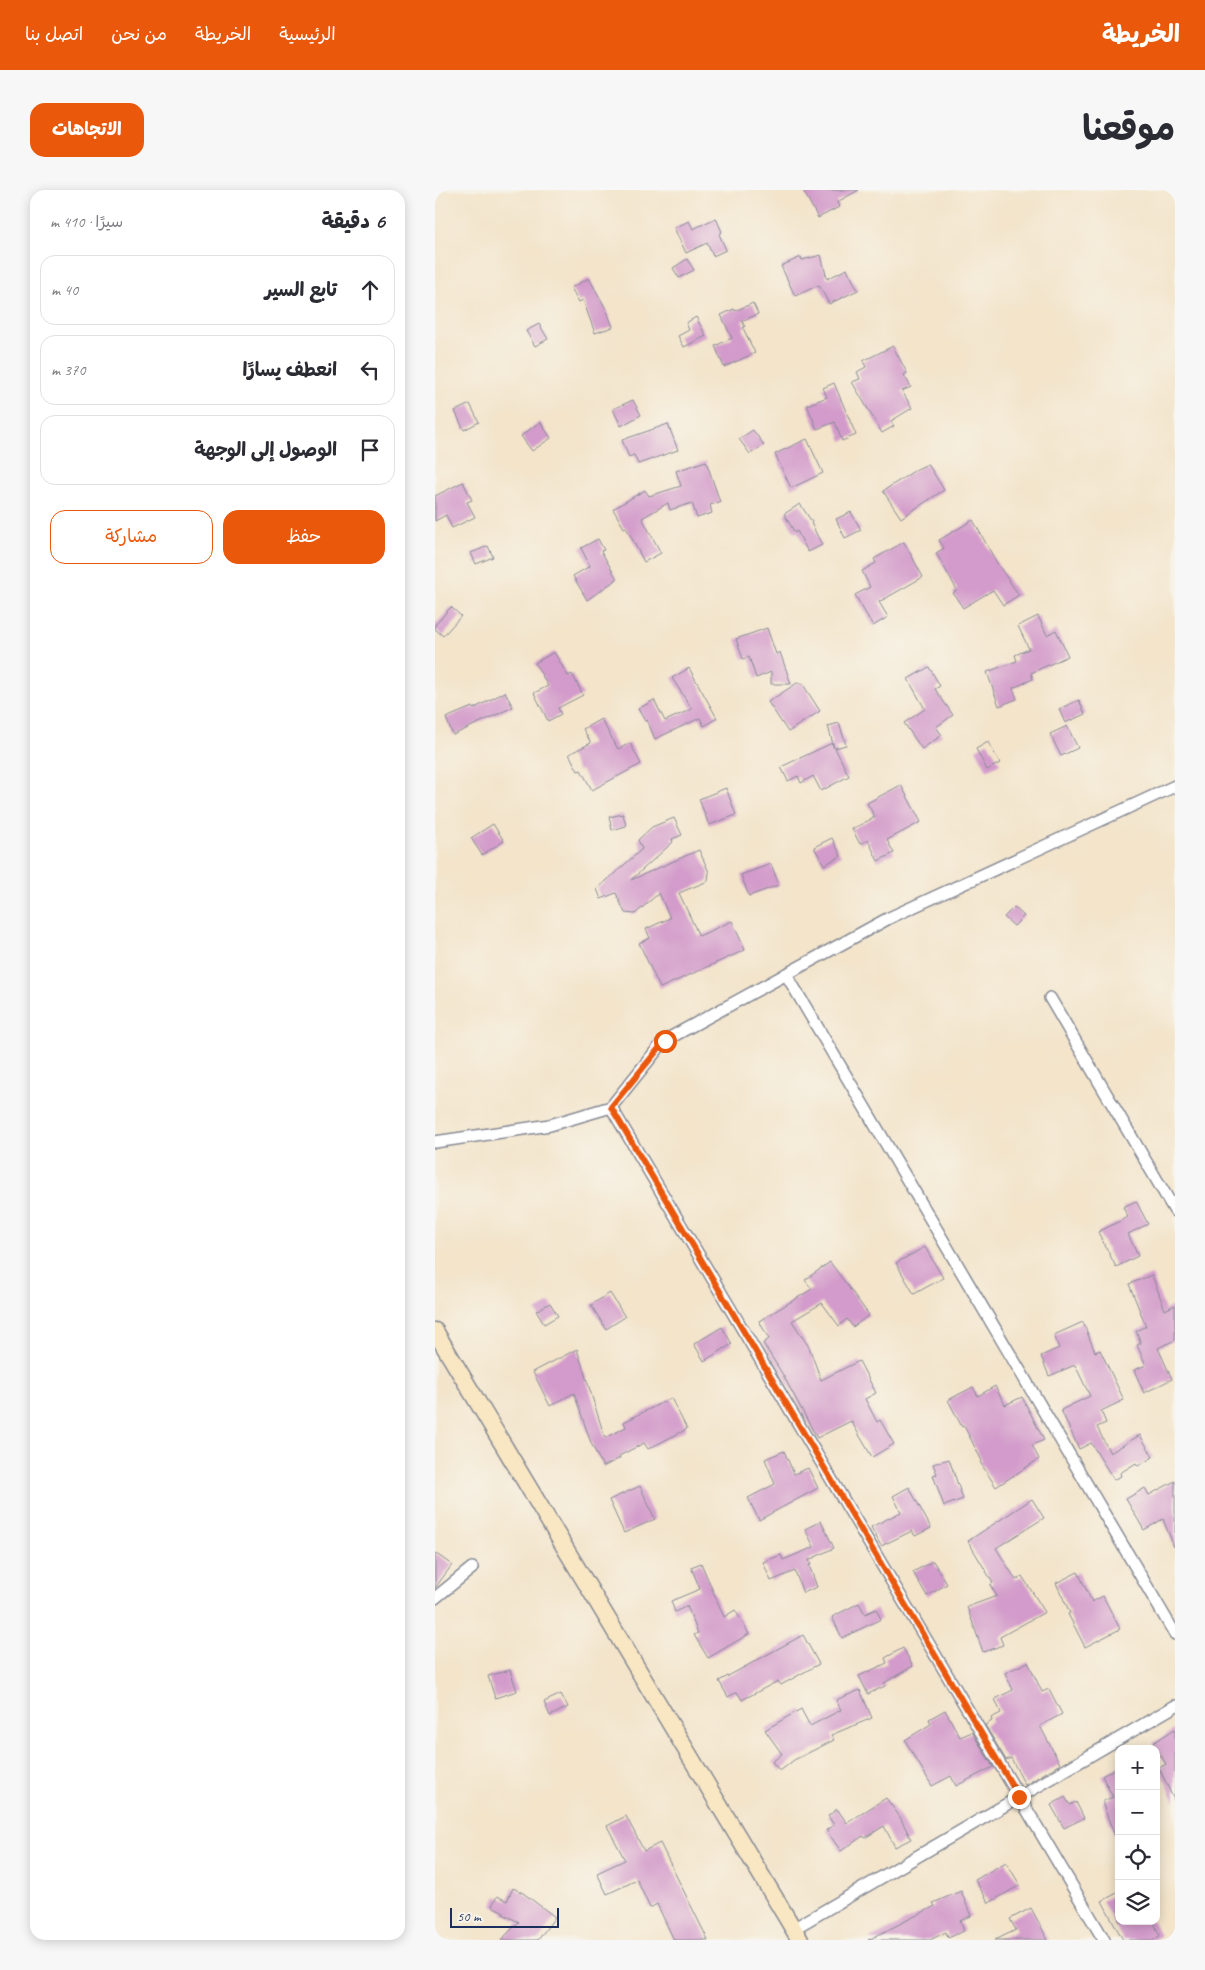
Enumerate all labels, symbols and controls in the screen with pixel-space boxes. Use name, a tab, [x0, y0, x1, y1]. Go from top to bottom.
text: الخريطة	[1102, 19, 1180, 49]
text: اتصل بنا	[25, 23, 83, 45]
text: من نحن	[111, 23, 167, 45]
text: الخريطة	[195, 23, 251, 45]
text: الرئيسية	[279, 23, 336, 45]
button: الاتجاهات	[30, 103, 144, 157]
text: موقعنا	[1082, 106, 1175, 151]
text: 6 دقيقة	[322, 208, 385, 234]
text: سيرًا · 410 m	[50, 212, 123, 232]
icon: ahead	[356, 276, 384, 304]
text: تابع السير	[265, 278, 337, 302]
text: 40 m	[51, 280, 78, 300]
icon: left	[356, 356, 384, 384]
text: انعطف يسارًا	[243, 358, 337, 382]
text: 370 m	[51, 360, 85, 380]
icon: arrive	[356, 436, 384, 464]
text: الوصول إلى الوجهة	[194, 438, 337, 462]
button: مشاركة	[50, 510, 213, 564]
button: حفظ	[223, 510, 385, 564]
route start	[654, 1030, 677, 1053]
map controls	[1115, 1745, 1160, 1925]
button: +	[1115, 1745, 1160, 1790]
route end	[1008, 1786, 1031, 1809]
button: −	[1115, 1790, 1160, 1835]
button: locate	[1115, 1835, 1160, 1880]
button: layers	[1115, 1880, 1160, 1925]
scale bar	[450, 1905, 559, 1928]
text: 50 m	[457, 1908, 481, 1925]

